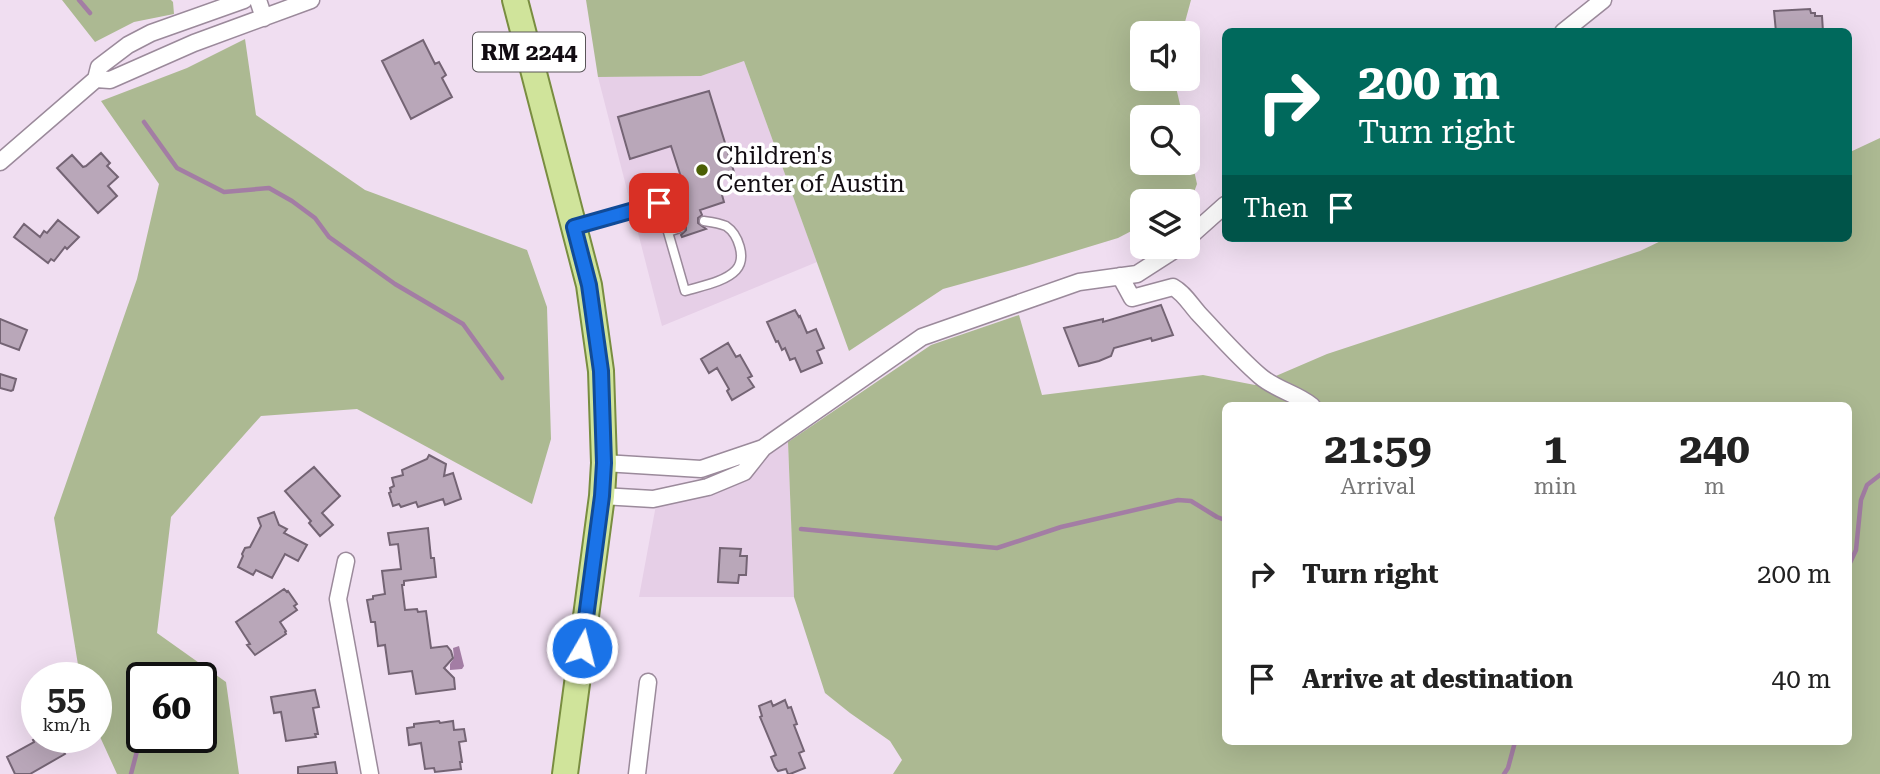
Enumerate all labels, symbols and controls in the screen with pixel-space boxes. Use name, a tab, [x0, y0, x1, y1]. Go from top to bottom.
map controls	[1130, 21, 1200, 259]
button: sound	[1130, 21, 1200, 91]
road number: RM 2244	[473, 32, 585, 72]
text: 200 m	[1358, 54, 1500, 111]
icon: right	[1243, 56, 1334, 147]
button: search	[1130, 105, 1200, 175]
text: Turn right	[1358, 113, 1515, 151]
place label: Children's Center of Austin	[716, 142, 905, 198]
marker: Children's Center of Austin	[694, 162, 710, 178]
pin	[629, 173, 689, 233]
icon: arrive	[640, 184, 678, 222]
button: layers	[1130, 189, 1200, 259]
icon: arrive	[1322, 189, 1360, 227]
text: Then	[1243, 193, 1308, 223]
text: 21:59	[1324, 424, 1431, 473]
text: 1	[1544, 424, 1567, 473]
text: 240	[1679, 424, 1750, 473]
text: Arrival	[1340, 473, 1415, 500]
text: min	[1534, 473, 1577, 500]
text: m	[1704, 473, 1725, 500]
icon: right	[1243, 555, 1281, 593]
text: Turn right	[1302, 559, 1438, 589]
text: 200 m	[1757, 559, 1831, 589]
position arrow	[545, 611, 619, 685]
icon: arrive	[1243, 660, 1281, 698]
speed limit sign: 60	[126, 662, 217, 753]
text: Arrive at destination	[1302, 664, 1573, 694]
text: 40 m	[1772, 664, 1831, 694]
text: 55	[47, 678, 86, 719]
text: km/h	[42, 714, 91, 735]

